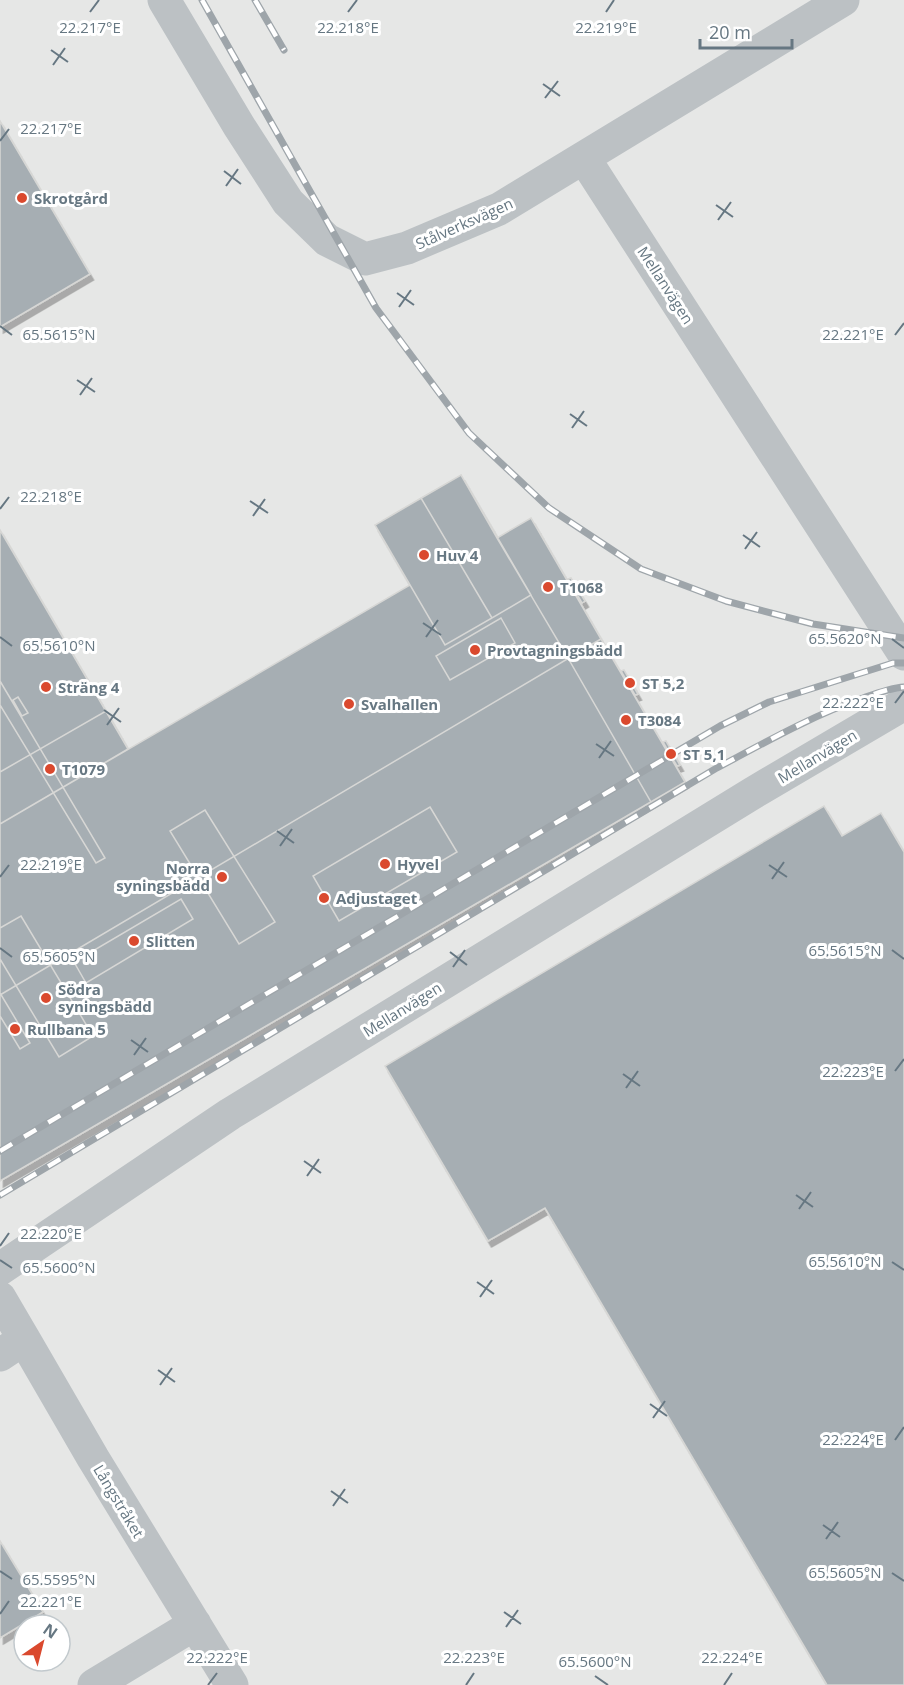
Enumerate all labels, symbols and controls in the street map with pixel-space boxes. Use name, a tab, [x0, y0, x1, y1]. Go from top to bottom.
scale bar	[700, 12, 792, 50]
text: 22.217°E	[59, 17, 121, 37]
text: 22.218°E	[317, 17, 379, 37]
text: 22.219°E	[575, 17, 637, 37]
text: 20 m	[709, 20, 751, 44]
text: 22.217°E	[20, 118, 82, 138]
place label: Skrotgård	[34, 188, 108, 208]
marker: Skrotgård	[15, 191, 29, 205]
street label: Stålverksvägen	[412, 193, 516, 253]
street label: Mellanvägen	[633, 242, 699, 328]
text: 65.5615°N	[22, 324, 96, 344]
text: 22.221°E	[822, 324, 884, 344]
text: 22.218°E	[20, 486, 82, 506]
place label: Huv 4	[436, 545, 479, 565]
marker: Huv 4	[417, 548, 431, 562]
place label: T1068	[560, 577, 603, 597]
marker: T1068	[541, 580, 555, 594]
text: 65.5620°N	[808, 628, 882, 648]
text: 65.5610°N	[22, 635, 96, 655]
place label: Provtagningsbädd	[487, 640, 623, 660]
marker: Provtagningsbädd	[468, 643, 482, 657]
place label: ST 5,2	[642, 673, 685, 693]
marker: ST 5,2	[623, 676, 637, 690]
place label: Sträng 4	[58, 677, 120, 697]
marker: Sträng 4	[39, 680, 53, 694]
text: 22.222°E	[822, 692, 884, 712]
place label: Svalhallen	[361, 694, 438, 714]
marker: Svalhallen	[342, 697, 356, 711]
place label: T3084	[638, 710, 681, 730]
marker: T3084	[619, 713, 633, 727]
street label: Mellanvägen	[774, 725, 860, 787]
place label: ST 5,1	[683, 744, 725, 764]
marker: ST 5,1	[664, 747, 678, 761]
place label: T1079	[62, 759, 105, 779]
marker: T1079	[43, 762, 57, 776]
text: 22.219°E	[20, 854, 82, 874]
place label: Hyvel	[397, 854, 439, 874]
marker: Hyvel	[378, 857, 392, 871]
place label: Norra syningsbädd	[116, 858, 210, 895]
marker: Norra syningsbädd	[215, 870, 229, 884]
place label: Adjustaget	[336, 888, 418, 908]
marker: Adjustaget	[317, 891, 331, 905]
place label: Slitten	[146, 931, 195, 951]
marker: Slitten	[127, 934, 141, 948]
text: 65.5615°N	[808, 940, 882, 960]
text: 65.5605°N	[22, 946, 96, 966]
street label: Mellanvägen	[359, 977, 445, 1041]
place label: Södra syningsbädd	[58, 979, 152, 1016]
marker: Södra syningsbädd	[39, 991, 53, 1005]
place label: Rullbana 5	[27, 1019, 106, 1039]
marker: Rullbana 5	[8, 1022, 22, 1036]
text: 22.223°E	[822, 1061, 884, 1081]
text: 22.220°E	[20, 1223, 82, 1243]
text: 65.5610°N	[808, 1251, 882, 1271]
text: 65.5600°N	[22, 1257, 96, 1277]
text: 22.224°E	[822, 1429, 884, 1449]
street label: Långstråket	[89, 1461, 149, 1541]
text: 65.5605°N	[808, 1562, 882, 1582]
text: 65.5595°N	[22, 1569, 96, 1589]
text: 22.221°E	[20, 1591, 82, 1611]
north arrow	[12, 1613, 72, 1673]
text: N	[39, 1618, 62, 1643]
text: 22.222°E	[186, 1647, 248, 1667]
text: 22.223°E	[443, 1647, 505, 1667]
text: 22.224°E	[701, 1647, 763, 1667]
text: 65.5600°N	[558, 1651, 632, 1671]

